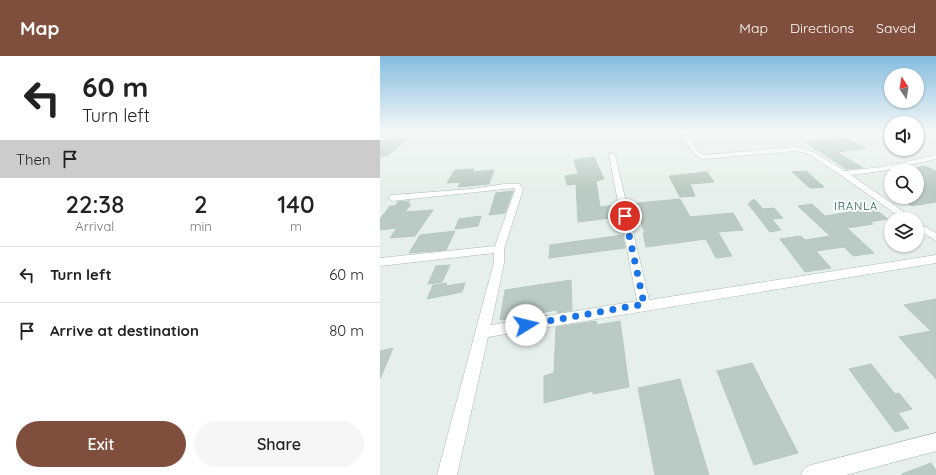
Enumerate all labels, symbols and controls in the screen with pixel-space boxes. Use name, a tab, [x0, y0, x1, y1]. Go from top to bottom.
text: Map	[20, 16, 59, 40]
text: Map	[739, 19, 768, 37]
text: Directions	[790, 19, 854, 37]
text: Saved	[876, 19, 916, 37]
north arrow	[884, 68, 924, 108]
map controls	[884, 68, 924, 252]
text: 60 m	[82, 69, 148, 104]
icon: left	[16, 72, 68, 124]
text: Turn left	[82, 104, 150, 127]
button: sound	[884, 116, 924, 156]
icon: arrive	[59, 148, 81, 170]
text: Then	[16, 150, 51, 169]
button: search	[884, 164, 924, 204]
text: 22:38	[65, 189, 124, 219]
text: 2	[194, 189, 208, 219]
text: 140	[277, 189, 315, 219]
pin	[608, 199, 642, 233]
district label: IRANLA	[834, 199, 878, 213]
icon: arrive	[614, 205, 636, 227]
button: layers	[884, 212, 924, 252]
text: Arrival	[75, 218, 114, 234]
text: min	[190, 218, 212, 234]
text: m	[290, 218, 302, 234]
icon: left	[16, 264, 38, 286]
text: Turn left	[50, 265, 112, 284]
text: 60 m	[329, 265, 364, 284]
position arrow	[505, 304, 547, 346]
icon: arrive	[16, 320, 38, 342]
text: Arrive at destination	[50, 321, 199, 340]
text: 80 m	[329, 321, 364, 340]
button: Exit	[16, 421, 186, 467]
button: Share	[194, 421, 364, 467]

